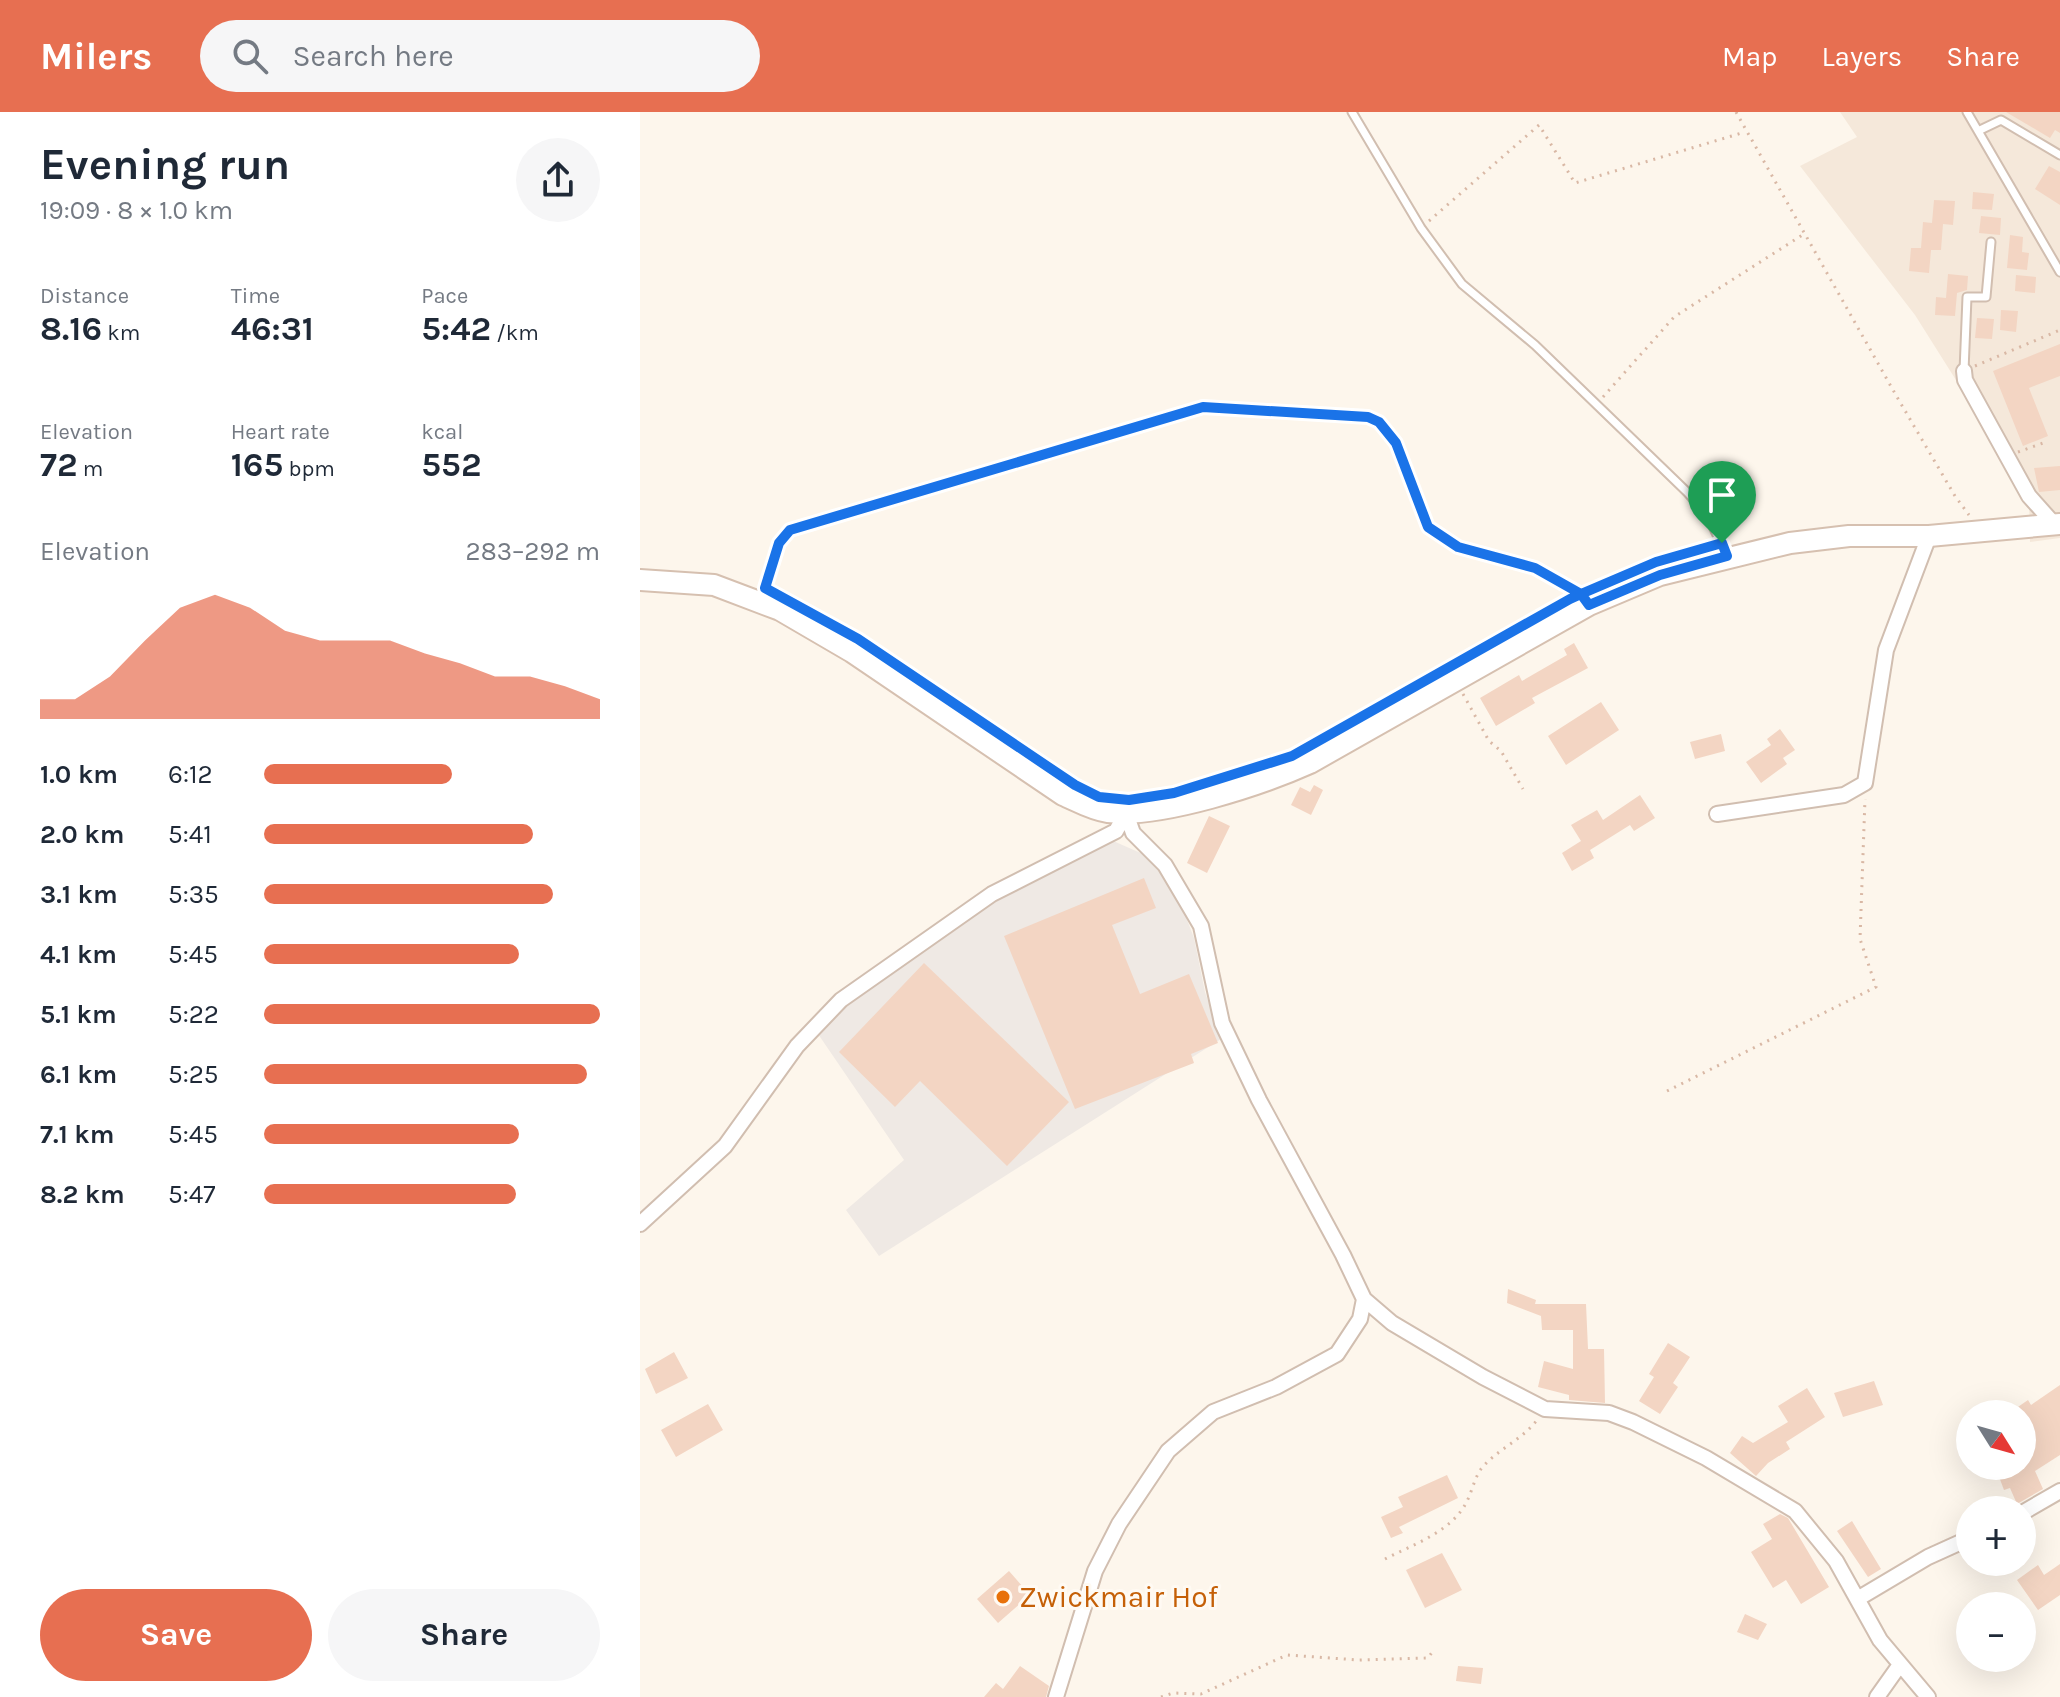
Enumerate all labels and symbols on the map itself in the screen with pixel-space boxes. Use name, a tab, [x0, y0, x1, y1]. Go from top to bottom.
pin	[1688, 461, 1756, 543]
north arrow	[1956, 1400, 2036, 1480]
place label: Zwickmair Hof	[1019, 1579, 1219, 1615]
marker: Zwickmair Hof	[994, 1588, 1012, 1606]

